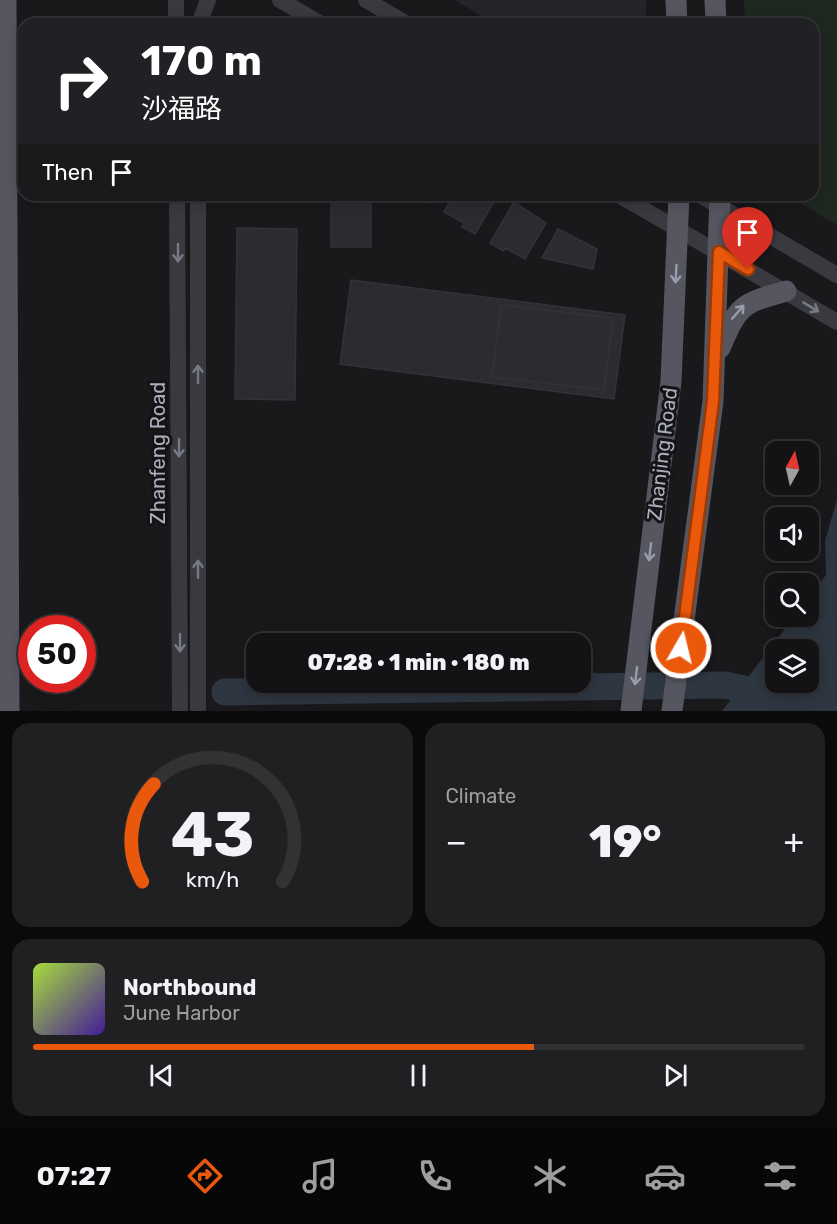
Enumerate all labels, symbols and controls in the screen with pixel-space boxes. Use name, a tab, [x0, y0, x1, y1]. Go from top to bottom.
text: 170 m	[141, 36, 262, 86]
icon: right	[42, 42, 120, 120]
text: 沙福路	[141, 93, 222, 125]
icon: arrive	[105, 156, 138, 189]
text: Then	[42, 159, 93, 186]
pin	[722, 207, 773, 269]
icon: arrive	[731, 216, 764, 249]
one-way arrow	[172, 243, 183, 263]
one-way arrow	[670, 264, 681, 284]
one-way arrow	[802, 301, 819, 313]
one-way arrow	[731, 305, 745, 321]
one-way arrow	[192, 364, 204, 384]
street label: Zhanfeng Road	[146, 382, 170, 524]
street label: Zhanjing Road	[642, 386, 682, 522]
one-way arrow	[173, 438, 185, 458]
north arrow	[765, 441, 819, 495]
map controls	[765, 441, 819, 693]
button: sound	[765, 507, 819, 561]
one-way arrow	[645, 542, 656, 562]
one-way arrow	[192, 559, 204, 579]
button: search	[765, 573, 819, 627]
speed limit sign: 50	[18, 615, 96, 693]
position arrow	[649, 616, 713, 680]
one-way arrow	[174, 633, 186, 653]
button: layers	[765, 639, 819, 693]
text: 07:28 · 1 min · 180 m	[307, 649, 530, 676]
one-way arrow	[630, 665, 641, 685]
text: Climate	[446, 784, 516, 808]
text: 43	[170, 798, 254, 872]
text: 19°	[589, 815, 661, 868]
text: −	[446, 822, 467, 861]
text: +	[783, 822, 804, 861]
text: km/h	[185, 867, 239, 892]
text: Northbound	[123, 974, 256, 1001]
text: June Harbor	[123, 1001, 240, 1025]
icon: previous	[145, 1059, 178, 1092]
icon: pause	[402, 1059, 435, 1092]
icon: next	[659, 1059, 692, 1092]
icon: directions	[184, 1155, 226, 1197]
icon: music	[299, 1155, 341, 1197]
icon: phone	[414, 1155, 456, 1197]
icon: climate	[529, 1155, 571, 1197]
icon: car	[644, 1155, 686, 1197]
icon: filters	[759, 1155, 801, 1197]
text: 07:27	[36, 1160, 111, 1192]

